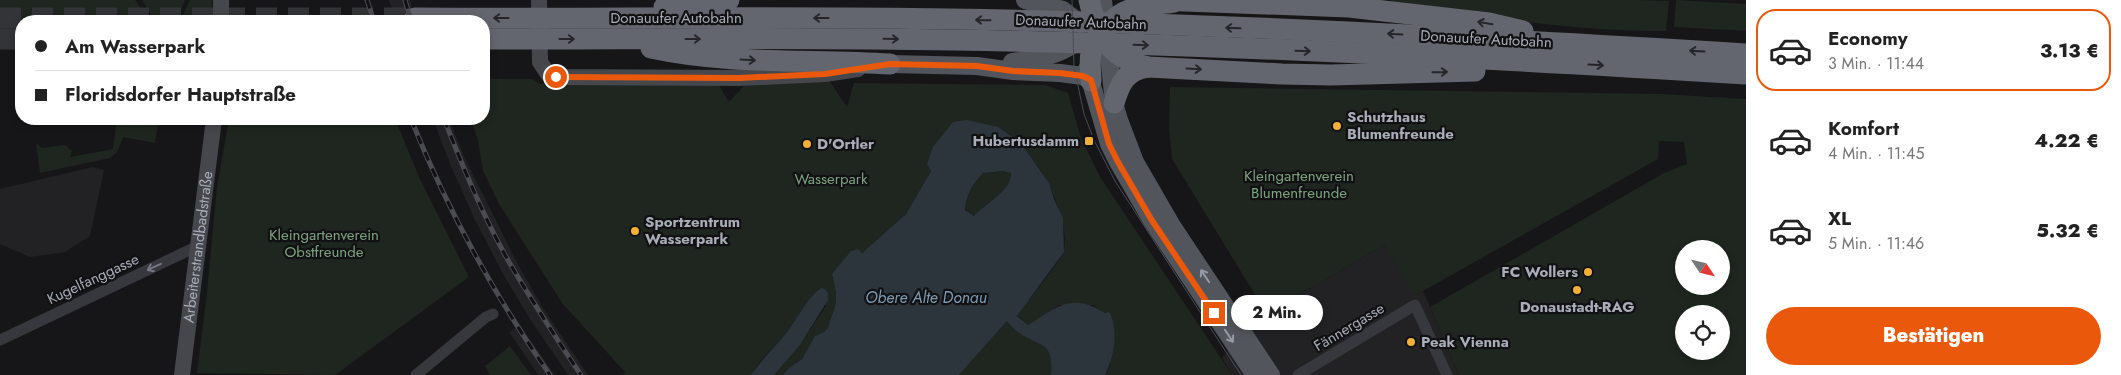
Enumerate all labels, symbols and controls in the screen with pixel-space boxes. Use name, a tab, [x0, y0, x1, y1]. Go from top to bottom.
street label: Donauufer Autobahn	[610, 7, 742, 29]
street label: Donauufer Autobahn	[1015, 9, 1147, 35]
one-way arrow	[493, 13, 510, 23]
one-way arrow	[813, 13, 829, 23]
one-way arrow	[975, 15, 992, 25]
one-way arrow	[1477, 18, 1493, 28]
one-way arrow	[1225, 23, 1241, 32]
street label: Donauufer Autobahn	[1420, 25, 1552, 53]
text: Economy	[1828, 25, 1908, 52]
icon: car	[1768, 28, 1813, 73]
one-way arrow	[1388, 30, 1404, 39]
text: Am Wasserpark	[65, 33, 206, 60]
one-way arrow	[559, 34, 575, 44]
one-way arrow	[684, 34, 701, 44]
one-way arrow	[882, 34, 898, 44]
text: 3.13 €	[2040, 37, 2099, 64]
one-way arrow	[1132, 40, 1148, 50]
one-way arrow	[1294, 46, 1311, 56]
one-way arrow	[1690, 46, 1706, 55]
text: 3 Min. · 11:44	[1828, 52, 1924, 75]
one-way arrow	[740, 55, 756, 64]
one-way arrow	[1588, 60, 1604, 70]
one-way arrow	[1186, 65, 1202, 74]
route start	[545, 66, 567, 88]
one-way arrow	[1432, 68, 1448, 77]
text: Floridsdorfer Hauptstraße	[65, 81, 296, 108]
place label: Schutzhaus Blumenfreunde	[1347, 106, 1454, 145]
text: Komfort	[1828, 115, 1899, 142]
icon: car	[1768, 118, 1813, 163]
marker: Schutzhaus Blumenfreunde	[1331, 120, 1343, 132]
text: 4.22 €	[2034, 127, 2099, 154]
place label: Hubertusdamm	[972, 130, 1079, 152]
place label: D'Ortler	[817, 133, 875, 155]
marker: Hubertusdamm	[1083, 135, 1095, 147]
marker: D'Ortler	[801, 138, 813, 150]
text: 4 Min. · 11:45	[1828, 142, 1924, 165]
park label: Kleingartenverein Blumenfreunde	[1244, 165, 1354, 204]
park label: Wasserpark	[794, 168, 868, 190]
street label: Arbeiterstrandbadstraße	[178, 170, 218, 324]
text: XL	[1828, 205, 1851, 232]
icon: car	[1768, 208, 1813, 253]
place label: Sportzentrum Wasserpark	[645, 211, 740, 250]
text: 5.32 €	[2036, 217, 2099, 244]
park label: Kleingartenverein Obstfreunde	[269, 224, 379, 263]
marker: Sportzentrum Wasserpark	[629, 225, 641, 237]
text: 5 Min. · 11:46	[1828, 232, 1924, 255]
north arrow	[1675, 240, 1730, 295]
map controls	[1675, 240, 1730, 360]
street label: Kugelfanggasse	[43, 248, 143, 310]
place label: FC Wollers	[1501, 261, 1578, 283]
one-way arrow	[147, 263, 162, 272]
marker: FC Wollers	[1582, 266, 1594, 278]
one-way arrow	[1200, 269, 1210, 283]
marker: Donaustadt-RAG	[1571, 284, 1583, 296]
water label: Obere Alte Donau	[865, 286, 987, 309]
callout: 2 Min.	[1232, 296, 1324, 330]
place label: Donaustadt-RAG	[1520, 296, 1634, 318]
street label: Fännergasse	[1310, 297, 1389, 357]
text: 2 Min.	[1252, 301, 1302, 324]
route end	[1203, 302, 1225, 324]
button: locate	[1675, 305, 1730, 360]
button: Bestätigen	[1766, 307, 2101, 365]
one-way arrow	[1224, 329, 1234, 343]
place label: Peak Vienna	[1421, 331, 1509, 353]
marker: Peak Vienna	[1405, 336, 1417, 348]

